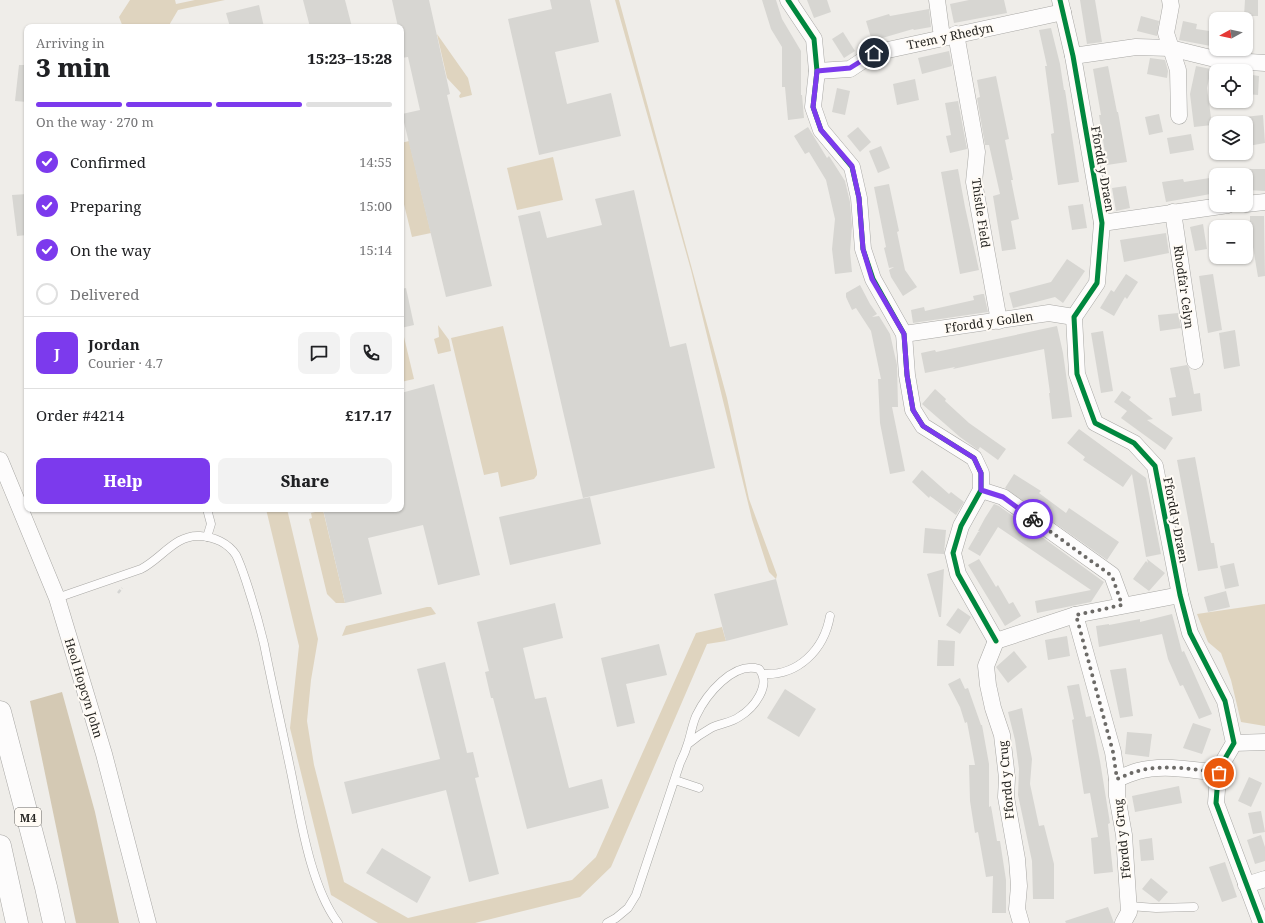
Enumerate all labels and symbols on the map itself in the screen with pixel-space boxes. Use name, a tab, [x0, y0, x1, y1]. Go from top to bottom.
north arrow	[1209, 12, 1253, 56]
street label: Trem y Rhedyn	[905, 19, 995, 53]
pin	[857, 36, 891, 70]
street label: Ffordd y Draen	[1087, 125, 1119, 214]
street label: Thistle Field	[968, 177, 994, 250]
street label: Rhodfa'r Celyn	[1170, 244, 1198, 330]
street label: Ffordd y Gollen	[944, 307, 1034, 337]
street label: Ffordd y Draen	[1159, 476, 1193, 565]
courier	[1013, 499, 1053, 539]
street label: Heol Hopcyn John	[61, 636, 107, 740]
street label: Ffordd y Crug	[994, 739, 1018, 820]
pin	[1202, 756, 1236, 790]
street label: Ffordd y Grug	[1109, 798, 1135, 880]
road number: M4	[15, 808, 41, 826]

